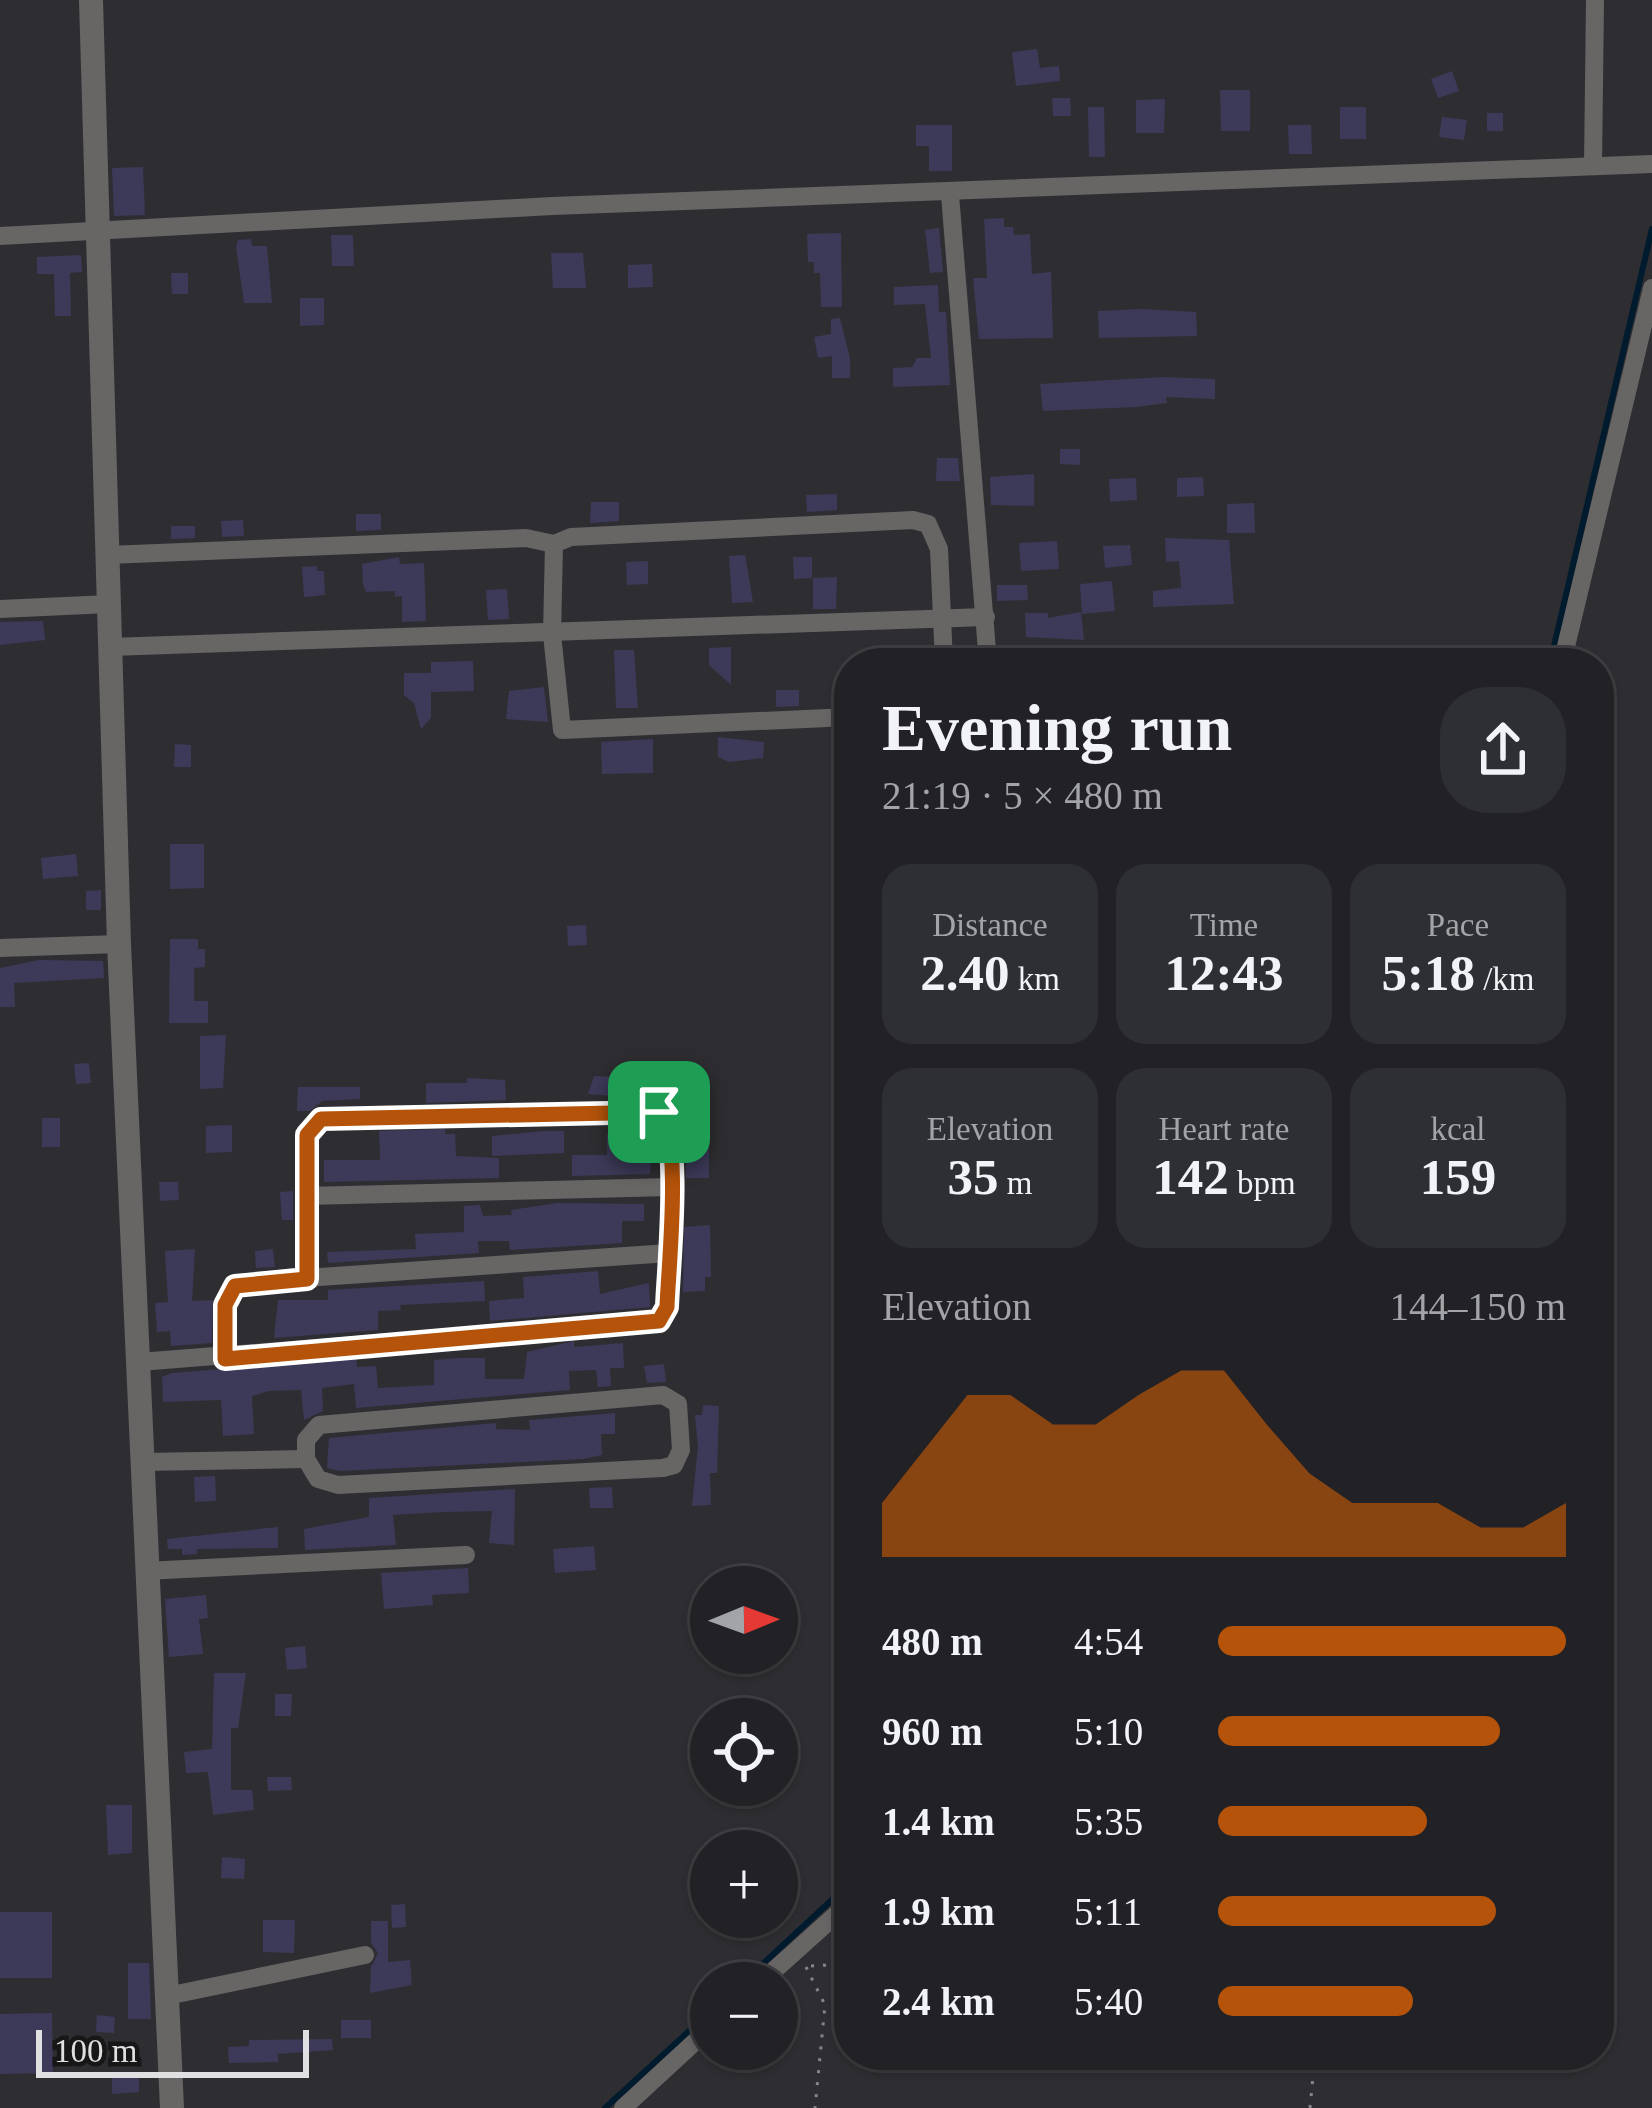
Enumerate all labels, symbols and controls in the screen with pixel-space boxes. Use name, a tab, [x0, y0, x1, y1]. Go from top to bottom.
button: share	[1440, 687, 1566, 813]
text: Evening run	[882, 691, 1232, 764]
text: 21:19 · 5 × 480 m	[882, 774, 1163, 817]
text: Distance	[932, 907, 1048, 943]
text: Time	[1190, 907, 1258, 943]
text: Pace	[1427, 907, 1489, 943]
text: 2.40	[920, 945, 1009, 1001]
text: 12:43	[1165, 945, 1283, 1001]
text: 5:18	[1381, 945, 1475, 1001]
text: km	[1009, 961, 1060, 997]
text: /km	[1475, 961, 1535, 997]
pin	[608, 1061, 710, 1163]
icon: arrive	[626, 1079, 692, 1145]
text: Elevation	[927, 1111, 1053, 1147]
text: Heart rate	[1159, 1111, 1290, 1147]
text: kcal	[1431, 1111, 1485, 1147]
text: 35	[948, 1149, 999, 1205]
text: 142	[1152, 1149, 1229, 1205]
text: 159	[1420, 1149, 1496, 1205]
text: m	[999, 1165, 1032, 1201]
text: bpm	[1229, 1165, 1296, 1201]
text: Elevation	[882, 1285, 1031, 1328]
text: 144–150 m	[1389, 1285, 1566, 1328]
north arrow	[690, 1566, 798, 1674]
map controls	[690, 1566, 798, 2070]
text: 480 m	[882, 1620, 983, 1663]
text: 4:54	[1074, 1620, 1143, 1663]
button: locate	[690, 1698, 798, 1806]
text: 960 m	[882, 1710, 983, 1753]
text: 5:10	[1074, 1710, 1143, 1753]
text: 1.4 km	[882, 1800, 995, 1843]
text: 5:35	[1074, 1800, 1143, 1843]
button: +	[690, 1830, 798, 1938]
text: 1.9 km	[882, 1890, 995, 1933]
text: 5:11	[1074, 1890, 1142, 1933]
button: −	[690, 1962, 798, 2070]
text: 2.4 km	[882, 1980, 995, 2023]
text: 5:40	[1074, 1980, 1143, 2023]
scale bar	[36, 2024, 309, 2077]
text: 100 m	[54, 2033, 137, 2069]

